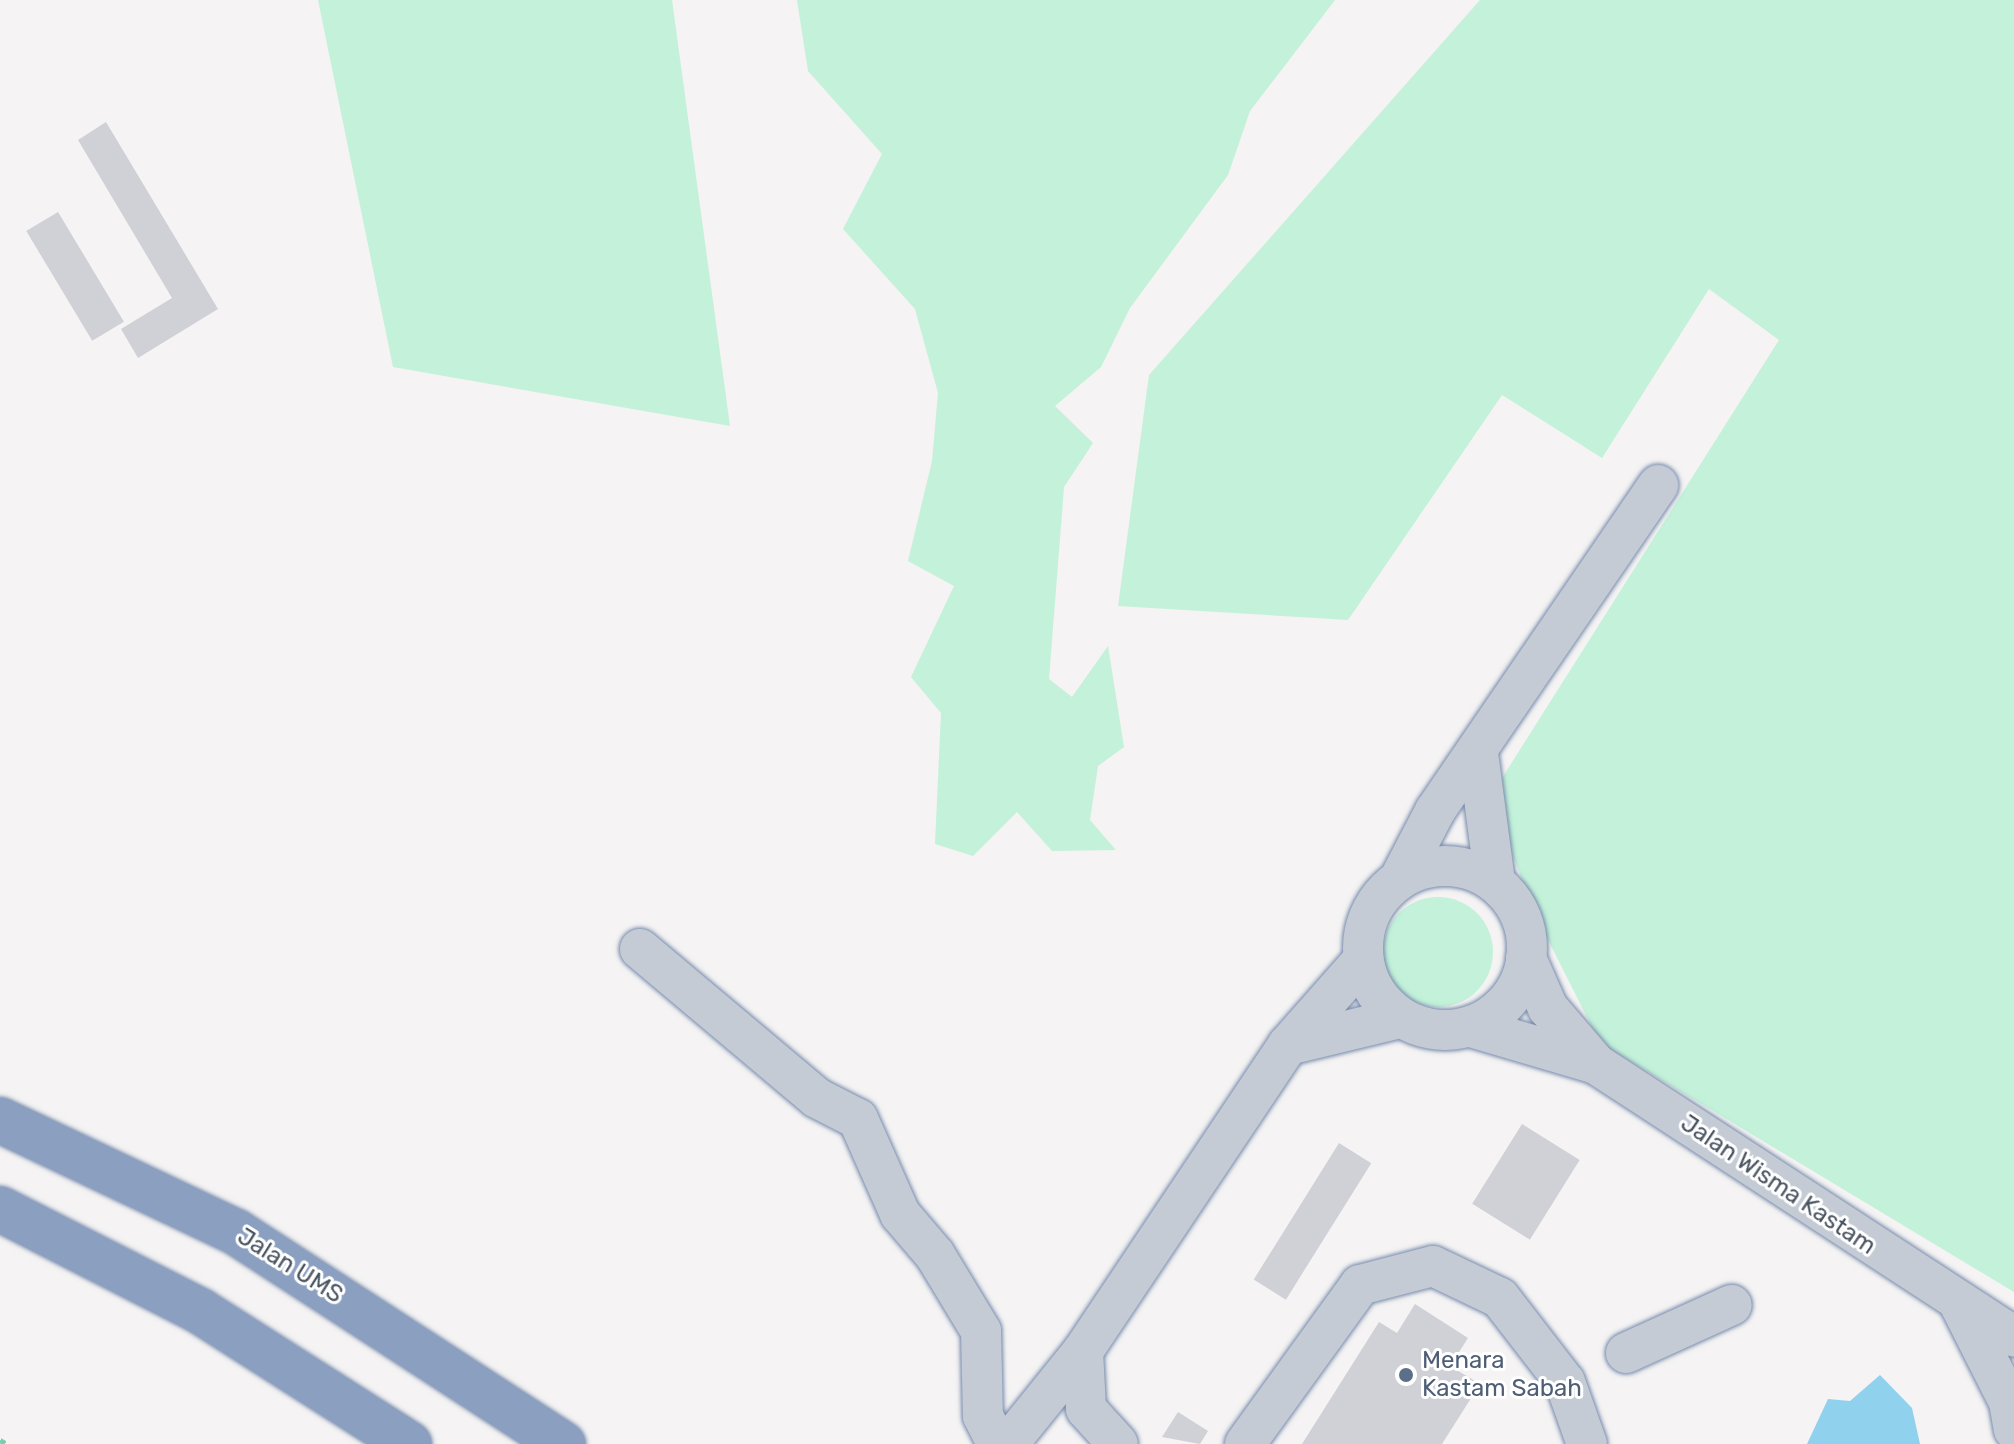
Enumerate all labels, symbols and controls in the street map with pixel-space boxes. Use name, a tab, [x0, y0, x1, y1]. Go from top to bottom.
street label: Jalan Wisma Kastam	[1675, 1109, 1881, 1261]
street label: Jalan UMS	[232, 1222, 348, 1310]
place label: Menara Kastam Sabah	[1422, 1347, 1582, 1403]
marker: Menara Kastam Sabah	[1397, 1366, 1415, 1384]

